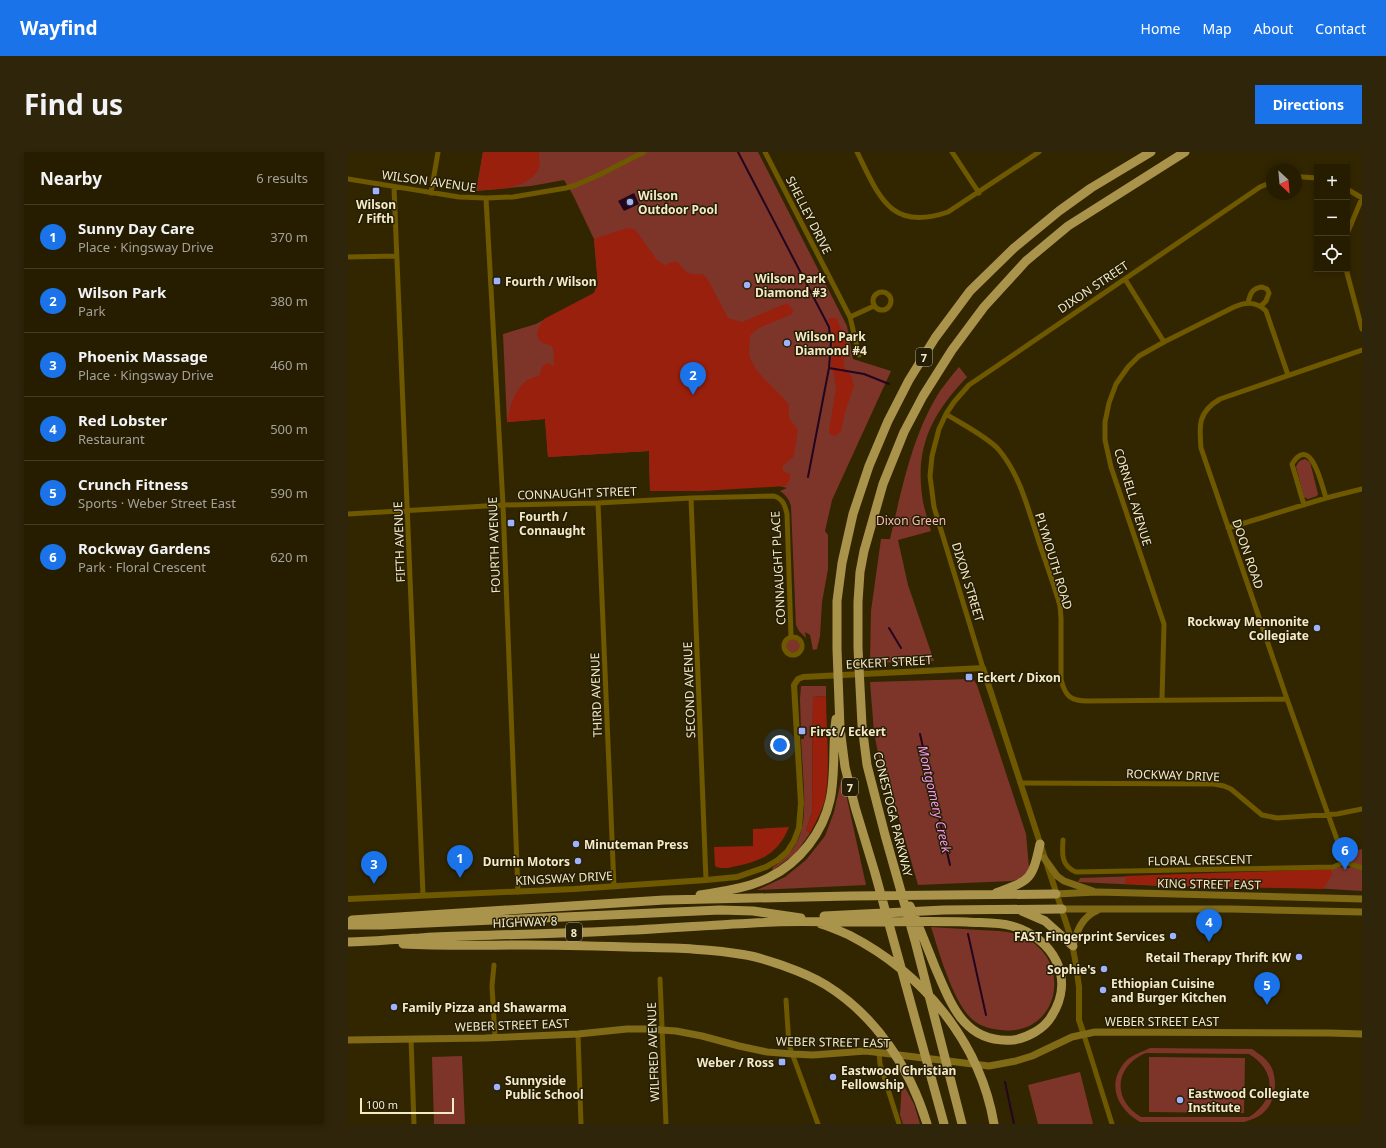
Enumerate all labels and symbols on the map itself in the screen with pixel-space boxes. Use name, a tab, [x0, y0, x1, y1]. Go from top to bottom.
north arrow	[1266, 164, 1302, 200]
street label: WILSON AVENUE	[381, 166, 477, 196]
street label: SHELLEY DRIVE	[782, 173, 836, 257]
marker: Wilson / Fifth	[371, 186, 381, 196]
place label: Wilson Outdoor Pool	[638, 187, 718, 218]
place label: Wilson / Fifth	[356, 196, 396, 227]
marker: Wilson Outdoor Pool	[625, 197, 635, 207]
street label: DIXON STREET	[1054, 257, 1132, 317]
place label: Wilson Park Diamond #3	[755, 270, 827, 301]
place label: Fourth / Wilson	[505, 273, 597, 290]
marker: Fourth / Wilson	[492, 276, 502, 286]
marker: Wilson Park Diamond #3	[742, 280, 752, 290]
place label: Wilson Park Diamond #4	[795, 328, 867, 359]
marker: Wilson Park Diamond #4	[782, 338, 792, 348]
road number: 7	[916, 348, 932, 366]
pin: 2	[680, 362, 706, 395]
street label: CORNELL AVENUE	[1110, 446, 1156, 548]
street label: CONNAUGHT STREET	[517, 482, 637, 504]
street label: FOURTH AVENUE	[484, 497, 504, 593]
street label: FIFTH AVENUE	[389, 501, 409, 583]
place label: Fourth / Connaught	[519, 508, 585, 539]
street label: PLYMOUTH ROAD	[1031, 510, 1077, 612]
street label: CONNAUGHT PLACE	[767, 511, 789, 625]
park label: Dixon Green	[876, 512, 946, 529]
street label: DOON ROAD	[1228, 517, 1268, 591]
marker: Fourth / Connaught	[506, 518, 516, 528]
street label: DIXON STREET	[948, 540, 988, 624]
place label: Rockway Mennonite Collegiate	[1187, 613, 1309, 644]
marker: Rockway Mennonite Collegiate	[1312, 623, 1322, 633]
street label: SECOND AVENUE	[679, 641, 699, 739]
street label: ECKERT STREET	[845, 651, 933, 673]
street label: THIRD AVENUE	[586, 652, 606, 738]
place label: Eckert / Dixon	[977, 669, 1061, 686]
marker: Eckert / Dixon	[964, 672, 974, 682]
place label: First / Eckert	[810, 723, 886, 740]
marker: First / Eckert	[797, 726, 807, 736]
your location	[770, 735, 790, 755]
water label: Montgomery Creek	[914, 744, 956, 855]
street label: CONESTOGA PARKWAY	[869, 750, 917, 878]
street label: ROCKWAY DRIVE	[1126, 765, 1220, 785]
road number: 7	[842, 778, 858, 796]
place label: Minuteman Press	[584, 836, 688, 853]
pin: 6	[1332, 837, 1358, 870]
marker: Minuteman Press	[571, 839, 581, 849]
pin: 1	[447, 845, 473, 878]
pin: 3	[361, 851, 387, 884]
street label: FLORAL CRESCENT	[1148, 851, 1253, 869]
place label: Durnin Motors	[483, 853, 570, 870]
marker: Durnin Motors	[573, 856, 583, 866]
street label: KINGSWAY DRIVE	[515, 867, 613, 889]
street label: KING STREET EAST	[1157, 875, 1261, 893]
pin: 4	[1196, 909, 1222, 942]
street label: HIGHWAY 8	[492, 912, 558, 932]
road number: 8	[566, 923, 582, 941]
place label: FAST Fingerprint Services	[1014, 928, 1165, 945]
marker: FAST Fingerprint Services	[1168, 931, 1178, 941]
place label: Retail Therapy Thrift KW	[1146, 949, 1291, 966]
marker: Retail Therapy Thrift KW	[1294, 952, 1304, 962]
place label: Sophie's	[1047, 961, 1096, 978]
marker: Sophie's	[1099, 964, 1109, 974]
pin: 5	[1254, 972, 1280, 1005]
place label: Ethiopian Cuisine and Burger Kitchen	[1111, 975, 1227, 1006]
marker: Ethiopian Cuisine and Burger Kitchen	[1098, 985, 1108, 995]
place label: Family Pizza and Shawarma	[402, 999, 567, 1016]
marker: Family Pizza and Shawarma	[389, 1002, 399, 1012]
street label: WILFRED AVENUE	[643, 1002, 663, 1102]
street label: WEBER STREET EAST	[1105, 1013, 1219, 1030]
street label: WEBER STREET EAST	[455, 1014, 570, 1035]
street label: WEBER STREET EAST	[776, 1033, 891, 1052]
place label: Weber / Ross	[697, 1054, 774, 1071]
marker: Weber / Ross	[777, 1057, 787, 1067]
place label: Eastwood Christian Fellowship	[841, 1062, 956, 1093]
place label: Sunnyside Public School	[505, 1072, 584, 1103]
marker: Eastwood Christian Fellowship	[828, 1072, 838, 1082]
marker: Sunnyside Public School	[492, 1082, 502, 1092]
place label: Eastwood Collegiate Institute	[1188, 1085, 1309, 1116]
marker: Eastwood Collegiate Institute	[1175, 1095, 1185, 1105]
scale bar	[360, 1096, 454, 1115]

